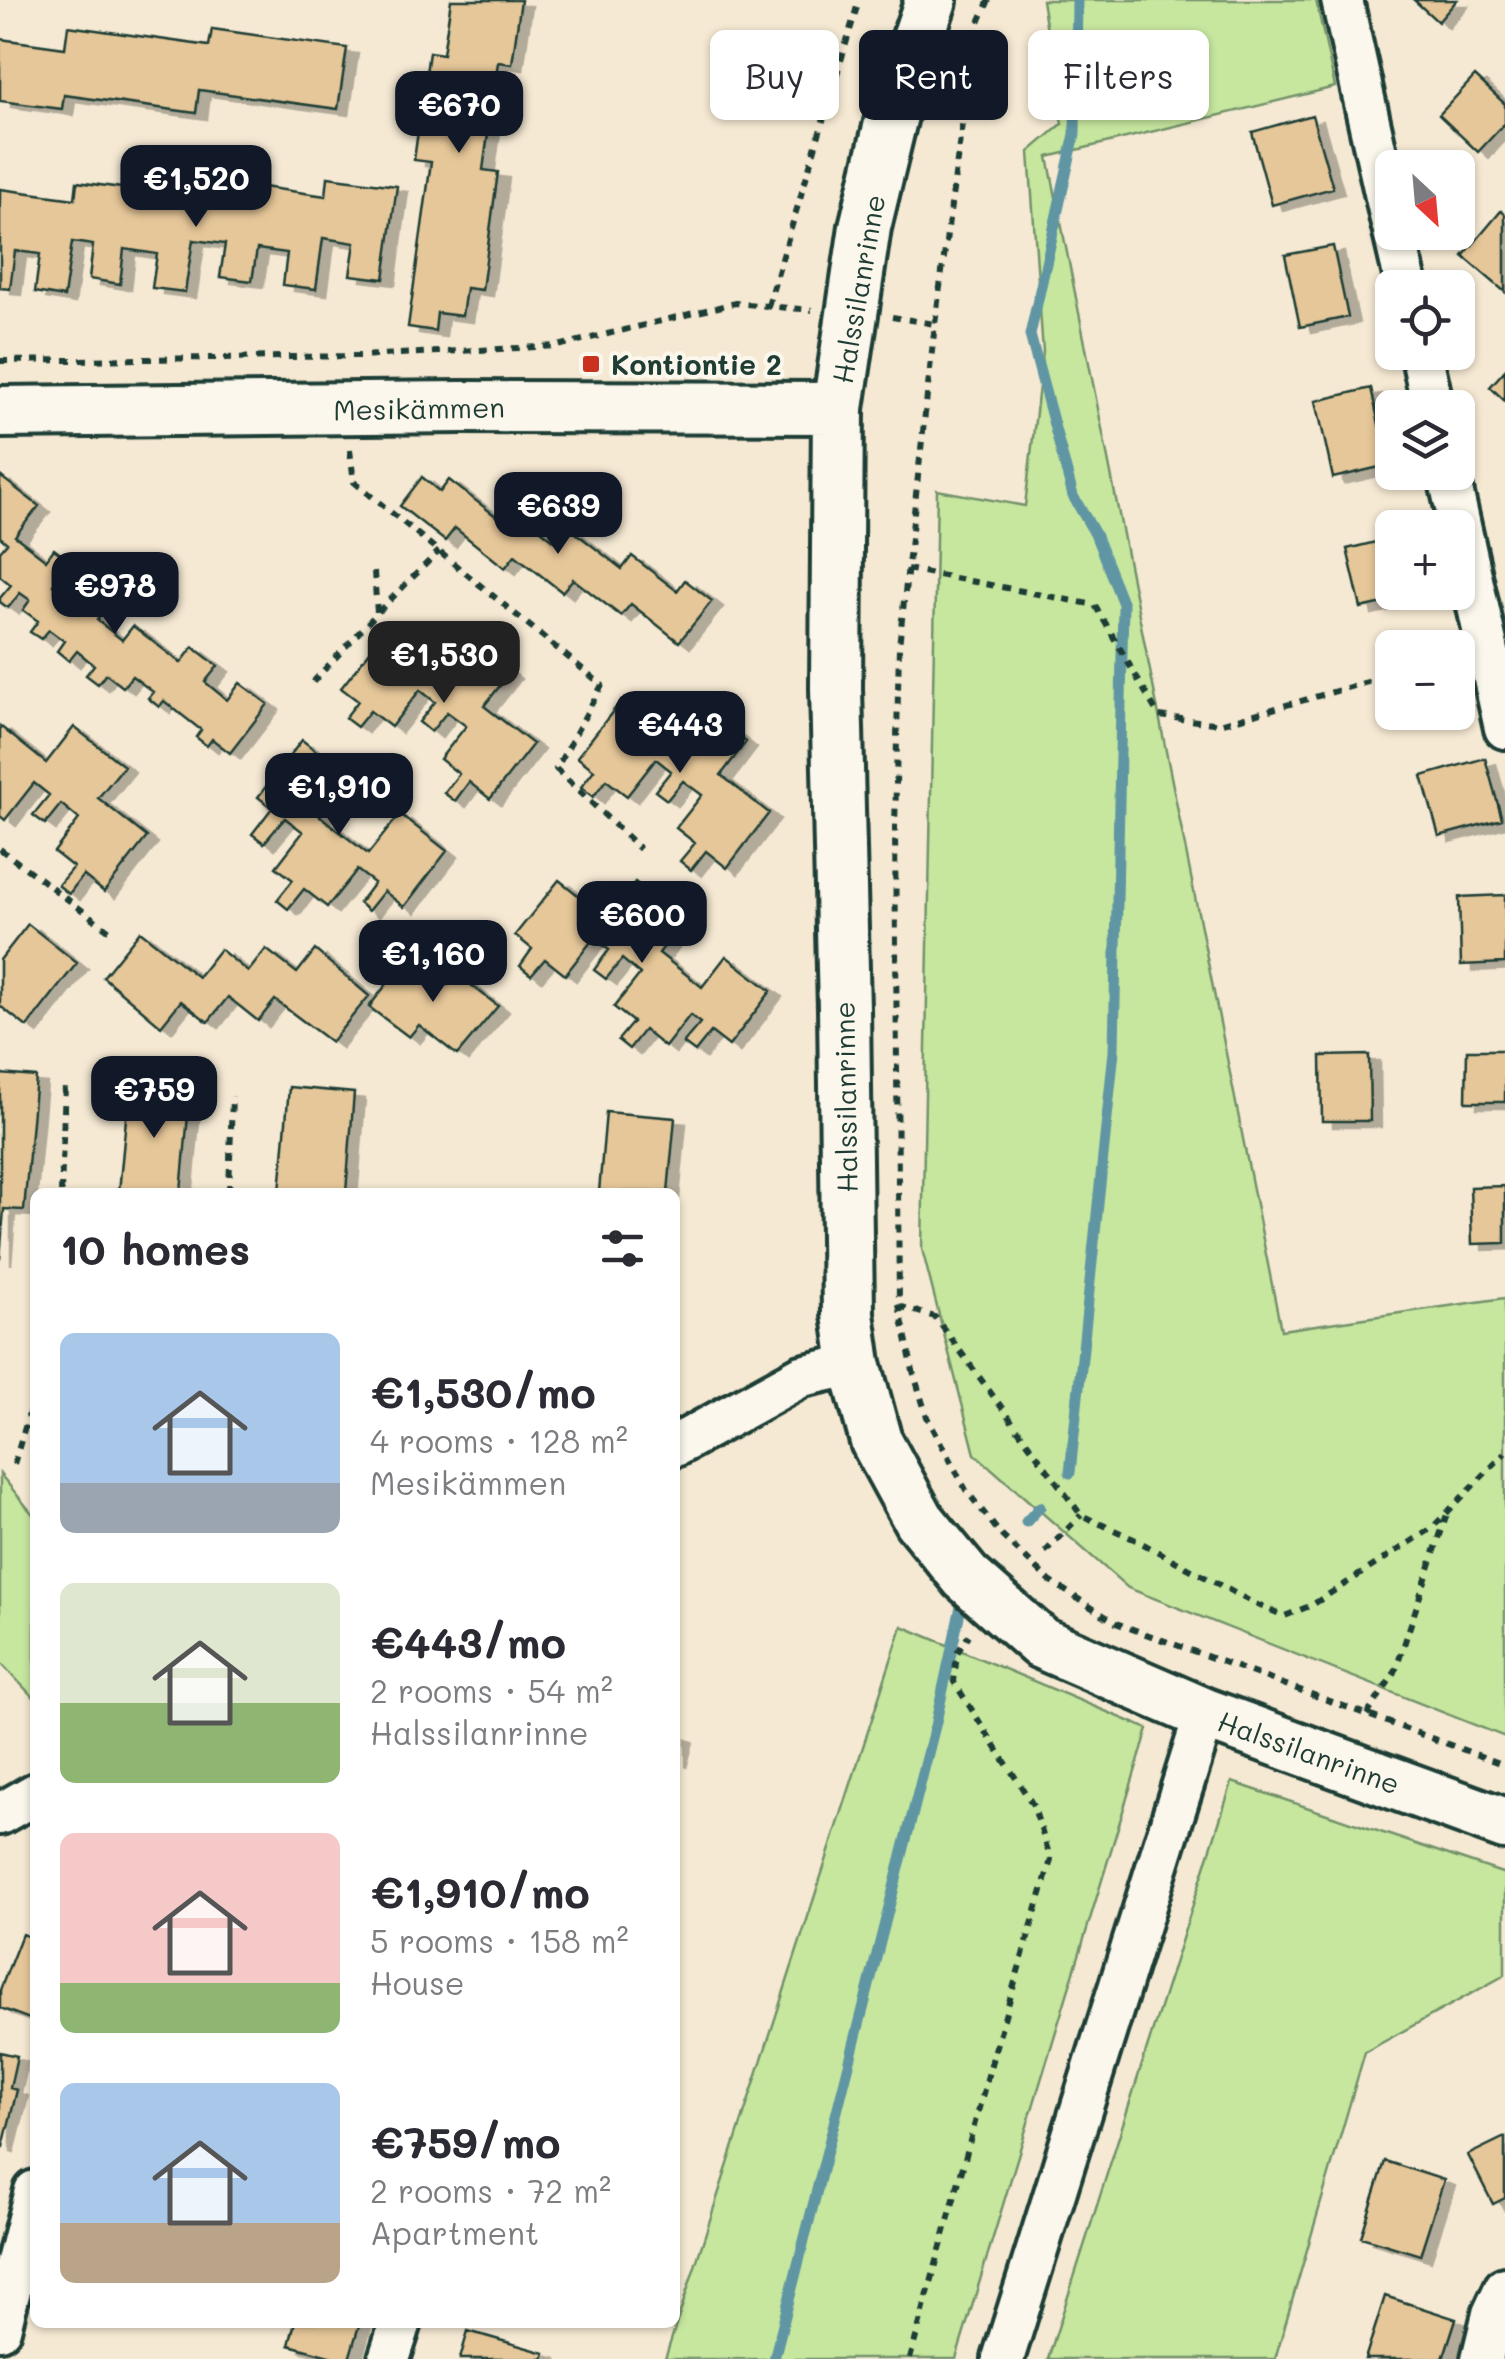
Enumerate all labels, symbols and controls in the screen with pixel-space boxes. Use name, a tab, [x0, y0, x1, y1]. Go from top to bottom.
chip: Buy	[710, 30, 839, 120]
chip: Rent	[859, 30, 1008, 120]
chip: Filters	[1028, 30, 1209, 120]
pin: €670	[400, 71, 518, 156]
text: €670	[417, 82, 501, 124]
pin: €1,520	[115, 145, 277, 230]
north arrow	[1375, 150, 1475, 250]
map controls	[1375, 150, 1475, 730]
text: €1,520	[142, 156, 250, 198]
street label: Halssilanrinne	[824, 192, 892, 386]
button: locate	[1375, 270, 1475, 370]
place label: Kontiontie 2	[611, 346, 782, 382]
marker: Kontiontie 2	[580, 353, 602, 375]
street label: Mesikämmen	[333, 389, 505, 427]
button: layers	[1375, 390, 1475, 490]
pin: €639	[499, 472, 617, 557]
text: €639	[516, 483, 600, 525]
button: +	[1375, 510, 1475, 610]
pin: €978	[56, 552, 174, 637]
text: €978	[74, 563, 156, 605]
pin: €1,530	[363, 621, 525, 706]
button: −	[1375, 630, 1475, 730]
text: €1,530	[390, 632, 498, 674]
pin: €443	[621, 691, 739, 776]
text: €443	[637, 702, 723, 744]
pin: €1,910	[258, 753, 420, 838]
text: €1,910	[287, 764, 391, 806]
pin: €600	[583, 881, 701, 966]
text: €600	[599, 892, 685, 934]
pin: €1,160	[352, 920, 514, 1005]
text: €1,160	[381, 931, 485, 973]
street label: Halssilanrinne	[825, 1001, 865, 1193]
pin: €759	[95, 1056, 213, 1141]
text: €759	[113, 1067, 195, 1109]
text: 10 homes	[60, 1221, 250, 1276]
icon: filters	[595, 1221, 650, 1276]
text: €1,530/mo	[370, 1364, 596, 1419]
icon: home	[140, 1373, 260, 1493]
text: 4 rooms · 128 m²	[370, 1419, 628, 1461]
text: Mesikämmen	[370, 1461, 566, 1503]
text: €443/mo	[370, 1614, 566, 1669]
icon: home	[140, 1623, 260, 1743]
text: 2 rooms · 54 m²	[370, 1669, 613, 1711]
street label: Halssilanrinne	[1213, 1702, 1405, 1802]
text: Halssilanrinne	[370, 1711, 589, 1753]
text: €1,910/mo	[370, 1864, 590, 1919]
icon: home	[140, 1873, 260, 1993]
text: 5 rooms · 158 m²	[370, 1919, 629, 1961]
text: House	[370, 1961, 465, 2003]
text: €759/mo	[370, 2114, 561, 2169]
icon: home	[140, 2123, 260, 2243]
text: 2 rooms · 72 m²	[370, 2169, 611, 2211]
text: Apartment	[370, 2211, 539, 2253]

